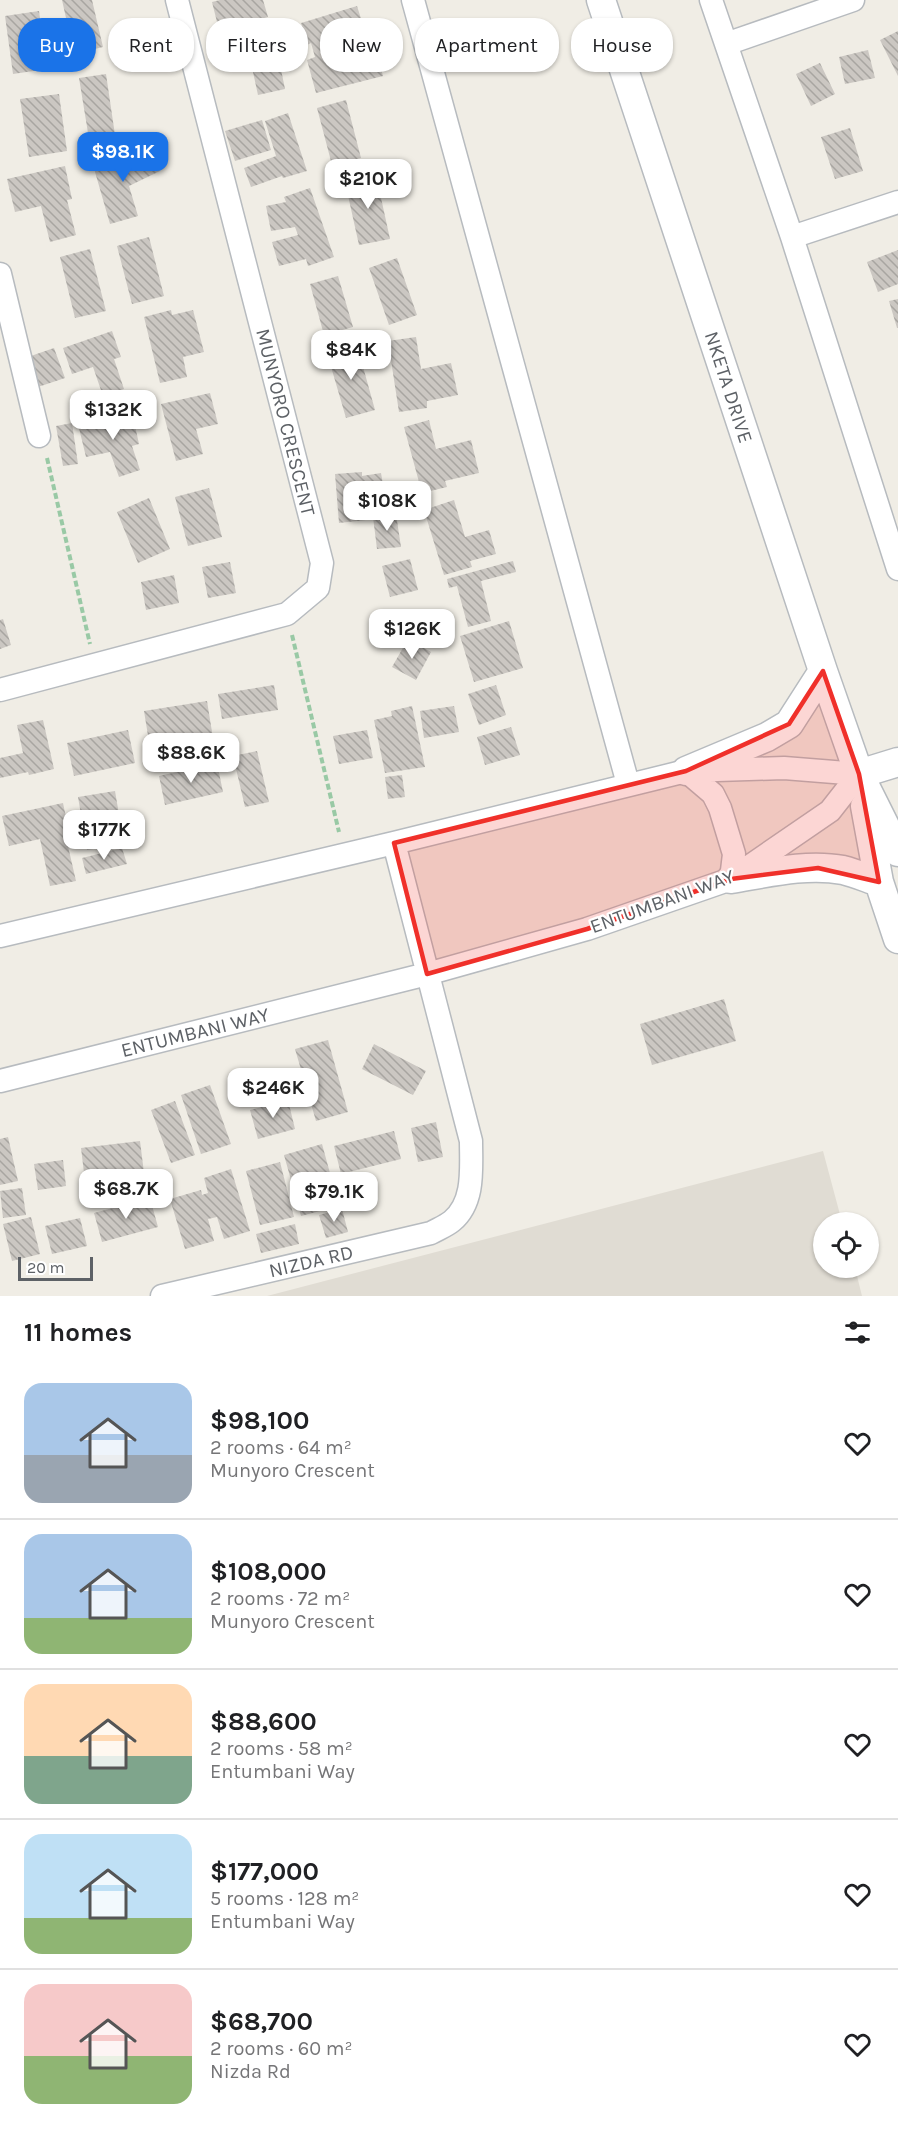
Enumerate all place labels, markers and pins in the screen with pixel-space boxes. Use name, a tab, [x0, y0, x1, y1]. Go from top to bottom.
pin: $98.1K	[74, 132, 172, 183]
pin: $210K	[326, 159, 410, 210]
pin: $84K	[315, 330, 387, 381]
pin: $132K	[71, 390, 155, 441]
pin: $108K	[345, 481, 429, 532]
pin: $126K	[370, 609, 454, 660]
pin: $88.6K	[142, 733, 240, 784]
pin: $177K	[62, 810, 146, 861]
pin: $246K	[231, 1068, 315, 1119]
pin: $68.7K	[77, 1169, 175, 1220]
pin: $79.1K	[285, 1172, 383, 1223]

